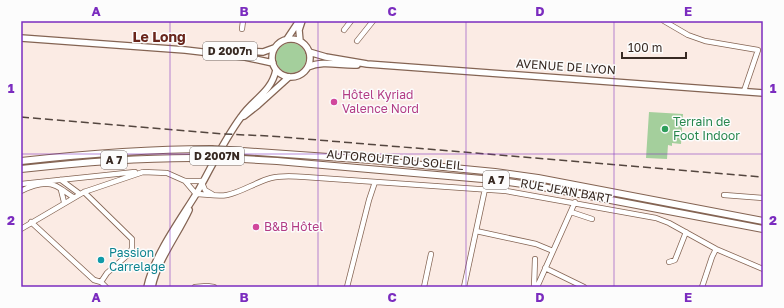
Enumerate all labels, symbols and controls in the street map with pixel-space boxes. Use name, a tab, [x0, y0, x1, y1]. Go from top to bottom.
text: A	[91, 3, 101, 19]
text: B	[239, 3, 249, 19]
text: C	[387, 3, 397, 19]
text: D	[535, 3, 545, 19]
text: E	[684, 3, 692, 19]
district label: Le Long	[132, 28, 186, 45]
scale bar	[622, 34, 686, 60]
text: 100 m	[628, 40, 662, 55]
road number: D 2007n	[203, 42, 257, 60]
street label: AVENUE DE LYON	[516, 56, 616, 77]
text: 1	[8, 80, 15, 96]
text: 1	[770, 80, 777, 96]
place label: Hôtel Kyriad Valence Nord	[342, 87, 419, 116]
marker: Hôtel Kyriad Valence Nord	[329, 97, 339, 107]
place label: Terrain de Foot Indoor	[673, 114, 740, 143]
marker: Terrain de Foot Indoor	[660, 124, 670, 134]
street label: AUTOROUTE DU SOLEIL	[326, 146, 464, 173]
road number: D 2007N	[190, 147, 244, 165]
road number: A 7	[101, 151, 127, 169]
road number: A 7	[483, 171, 509, 189]
street label: RUE JEAN BART	[519, 175, 614, 206]
text: 2	[7, 212, 15, 228]
text: 2	[769, 212, 777, 228]
place label: B&B Hôtel	[264, 219, 323, 234]
marker: B&B Hôtel	[251, 222, 261, 232]
place label: Passion Carrelage	[109, 245, 165, 274]
marker: Passion Carrelage	[96, 255, 106, 265]
text: A	[91, 289, 101, 305]
text: B	[239, 289, 249, 305]
text: C	[387, 289, 397, 305]
text: D	[535, 289, 545, 305]
text: E	[684, 289, 692, 305]

